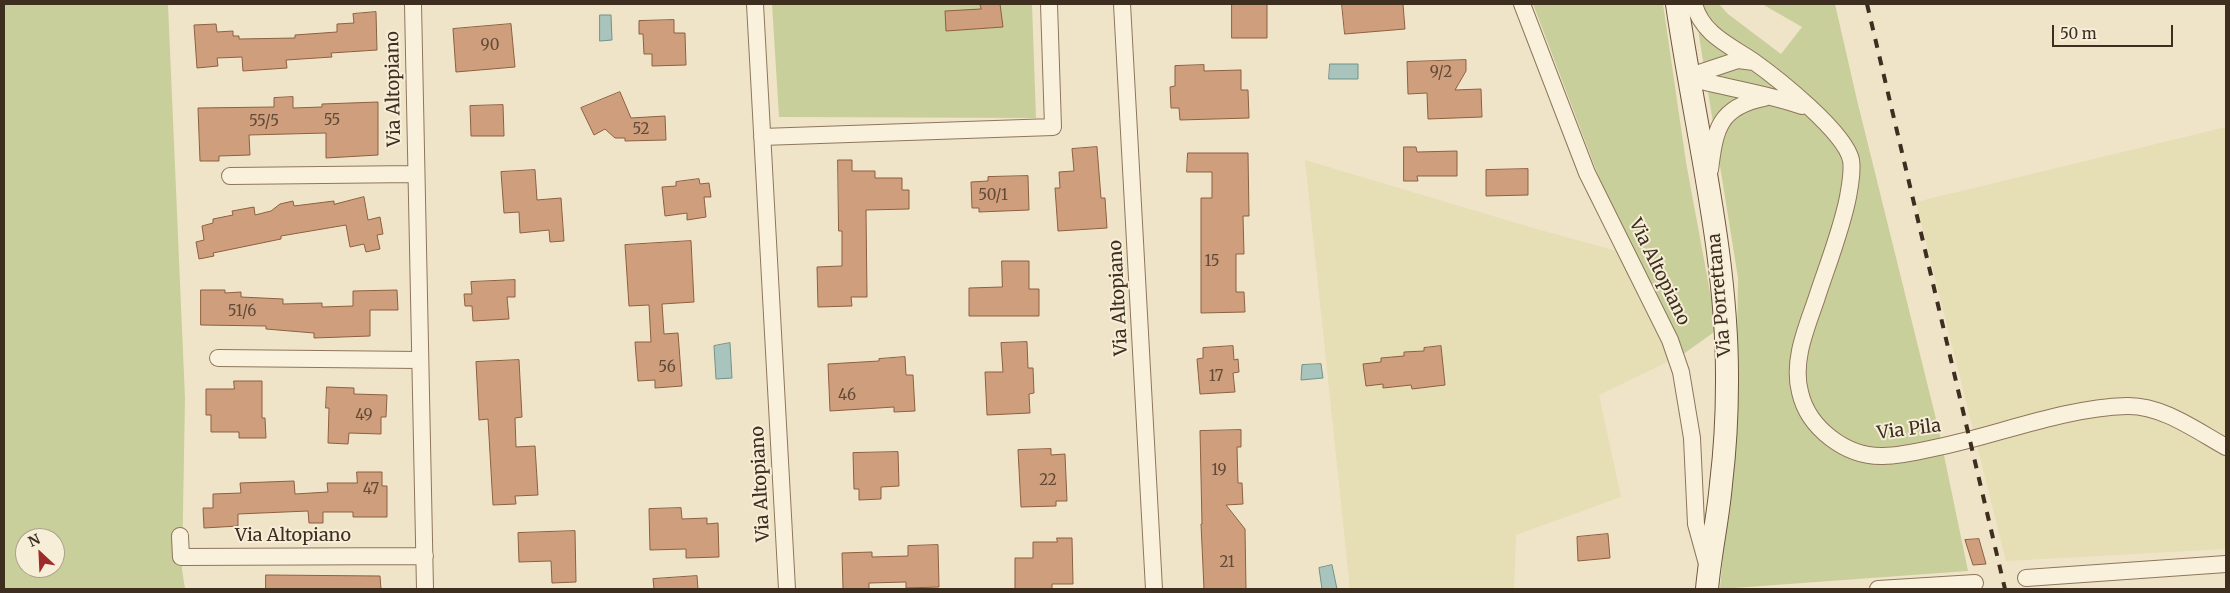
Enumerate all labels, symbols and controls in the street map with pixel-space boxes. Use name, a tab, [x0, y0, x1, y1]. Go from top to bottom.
scale bar	[2055, 15, 2176, 47]
text: 50 m	[2060, 24, 2097, 43]
street label: Via Altopiano	[382, 31, 406, 147]
house number: 90	[481, 37, 499, 55]
house number: 9/2	[1430, 64, 1452, 82]
house number: 55	[324, 112, 340, 130]
house number: 55/5	[249, 113, 279, 131]
house number: 52	[632, 121, 650, 139]
house number: 50/1	[978, 187, 1008, 205]
street label: Via Altopiano	[1624, 215, 1694, 329]
street label: Via Porrettana	[1704, 232, 1736, 358]
street label: Via Altopiano	[1105, 240, 1133, 356]
house number: 15	[1204, 253, 1220, 271]
house number: 51/6	[228, 303, 256, 321]
house number: 56	[658, 359, 676, 377]
house number: 17	[1209, 368, 1223, 386]
house number: 46	[838, 387, 856, 405]
house number: 49	[355, 407, 373, 425]
street label: Via Pila	[1876, 415, 1942, 445]
street label: Via Altopiano	[747, 426, 775, 542]
house number: 19	[1211, 462, 1227, 480]
house number: 22	[1039, 472, 1057, 490]
house number: 47	[363, 481, 379, 499]
street label: Via Altopiano	[235, 525, 351, 547]
north arrow	[15, 528, 65, 578]
text: N	[25, 530, 43, 551]
house number: 21	[1219, 554, 1235, 572]

